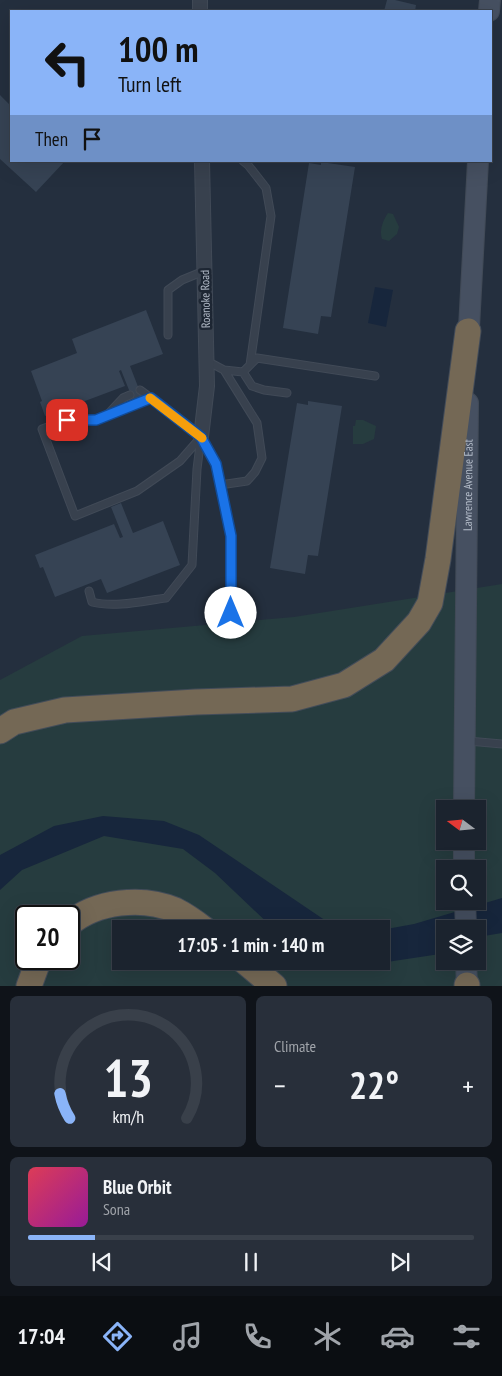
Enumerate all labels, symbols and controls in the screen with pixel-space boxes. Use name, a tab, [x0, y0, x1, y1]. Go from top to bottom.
text: 100 m	[118, 26, 199, 72]
icon: left	[35, 30, 100, 95]
text: Turn left	[118, 70, 182, 98]
icon: arrive	[78, 125, 106, 153]
text: Then	[35, 127, 68, 151]
street label: Roanoke Road	[197, 270, 213, 328]
pin	[46, 399, 88, 441]
icon: arrive	[53, 406, 81, 434]
street label: Lawrence Avenue East	[459, 438, 475, 531]
position arrow	[204, 586, 256, 638]
north arrow	[436, 800, 486, 850]
map controls	[436, 800, 486, 970]
button: search	[436, 860, 486, 910]
speed limit sign: 20	[15, 905, 80, 970]
button: layers	[436, 920, 486, 970]
text: 17:05 · 1 min · 140 m	[178, 933, 324, 957]
text: Climate	[274, 1036, 316, 1056]
text: 13	[103, 1044, 153, 1111]
text: 22°	[349, 1060, 399, 1109]
text: −	[274, 1067, 286, 1104]
text: +	[462, 1067, 474, 1104]
text: km/h	[112, 1105, 144, 1128]
text: Blue Orbit	[103, 1175, 172, 1199]
text: Sona	[103, 1199, 130, 1219]
icon: previous	[88, 1248, 116, 1276]
icon: pause	[237, 1248, 265, 1276]
icon: next	[386, 1248, 414, 1276]
icon: directions	[100, 1319, 135, 1354]
icon: music	[170, 1319, 205, 1354]
icon: phone	[240, 1319, 275, 1354]
icon: climate	[310, 1319, 345, 1354]
icon: car	[380, 1319, 415, 1354]
icon: filters	[449, 1319, 484, 1354]
text: 17:04	[17, 1322, 65, 1350]

